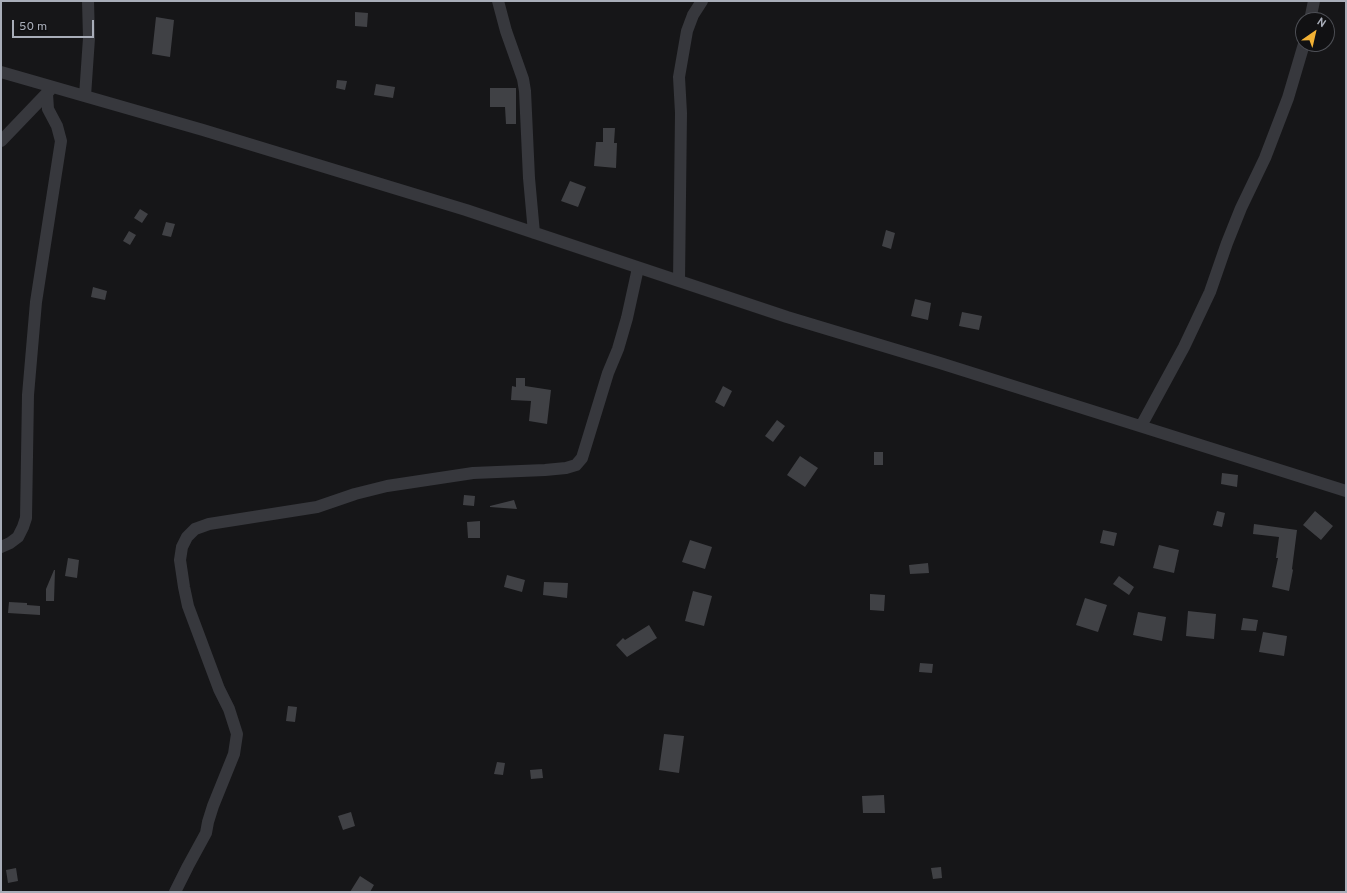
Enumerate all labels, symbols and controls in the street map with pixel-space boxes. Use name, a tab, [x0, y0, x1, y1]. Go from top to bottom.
scale bar	[14, 12, 96, 38]
north arrow	[1295, 12, 1335, 52]
text: N	[1314, 15, 1328, 31]
text: 50 m	[19, 19, 47, 35]

